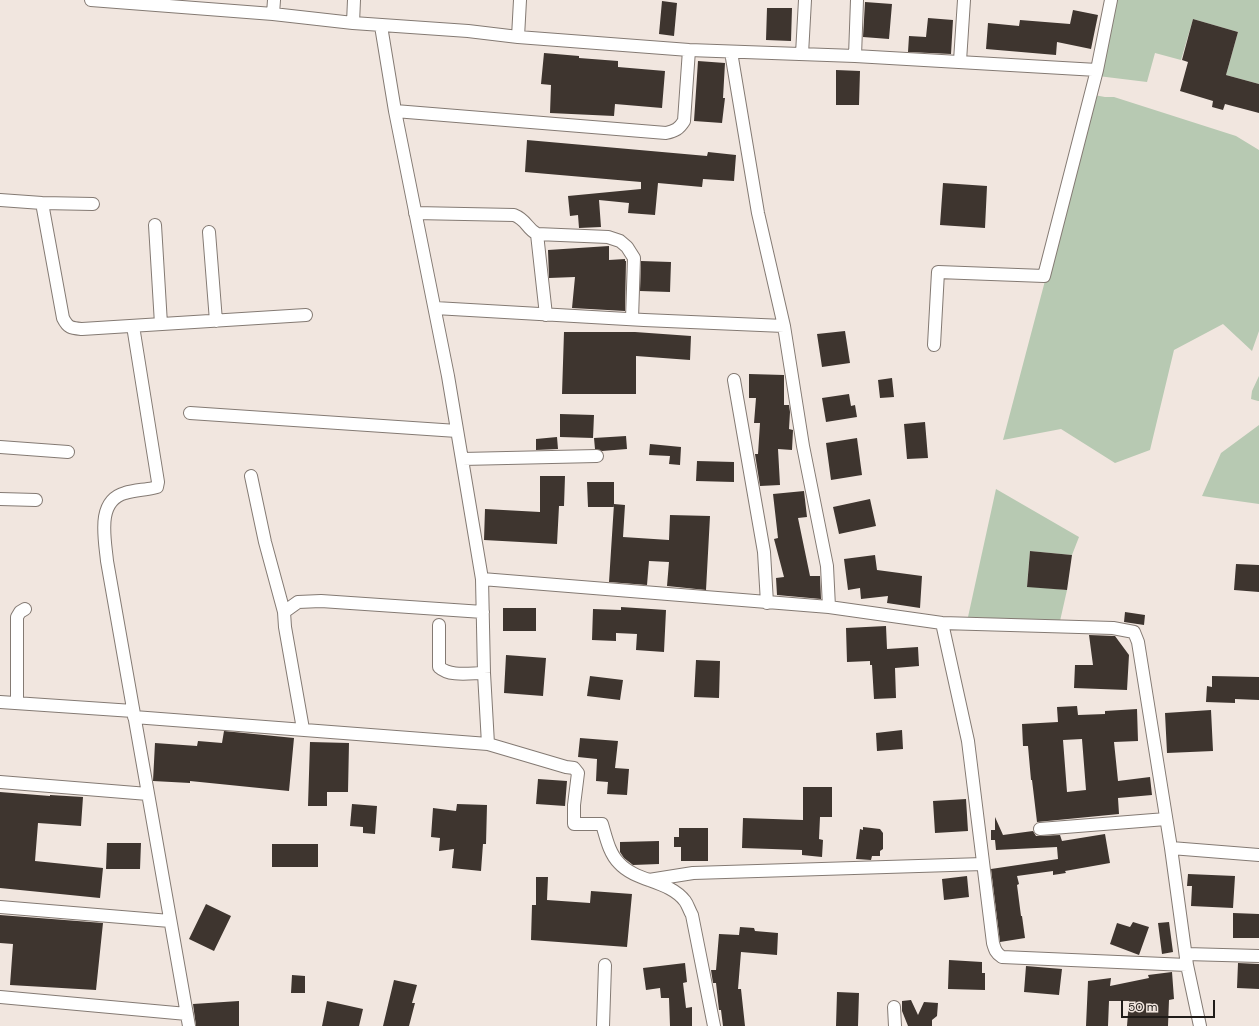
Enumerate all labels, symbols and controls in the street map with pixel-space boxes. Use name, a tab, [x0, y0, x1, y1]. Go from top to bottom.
scale bar	[1123, 992, 1217, 1018]
text: 50 m	[1128, 999, 1157, 1015]

